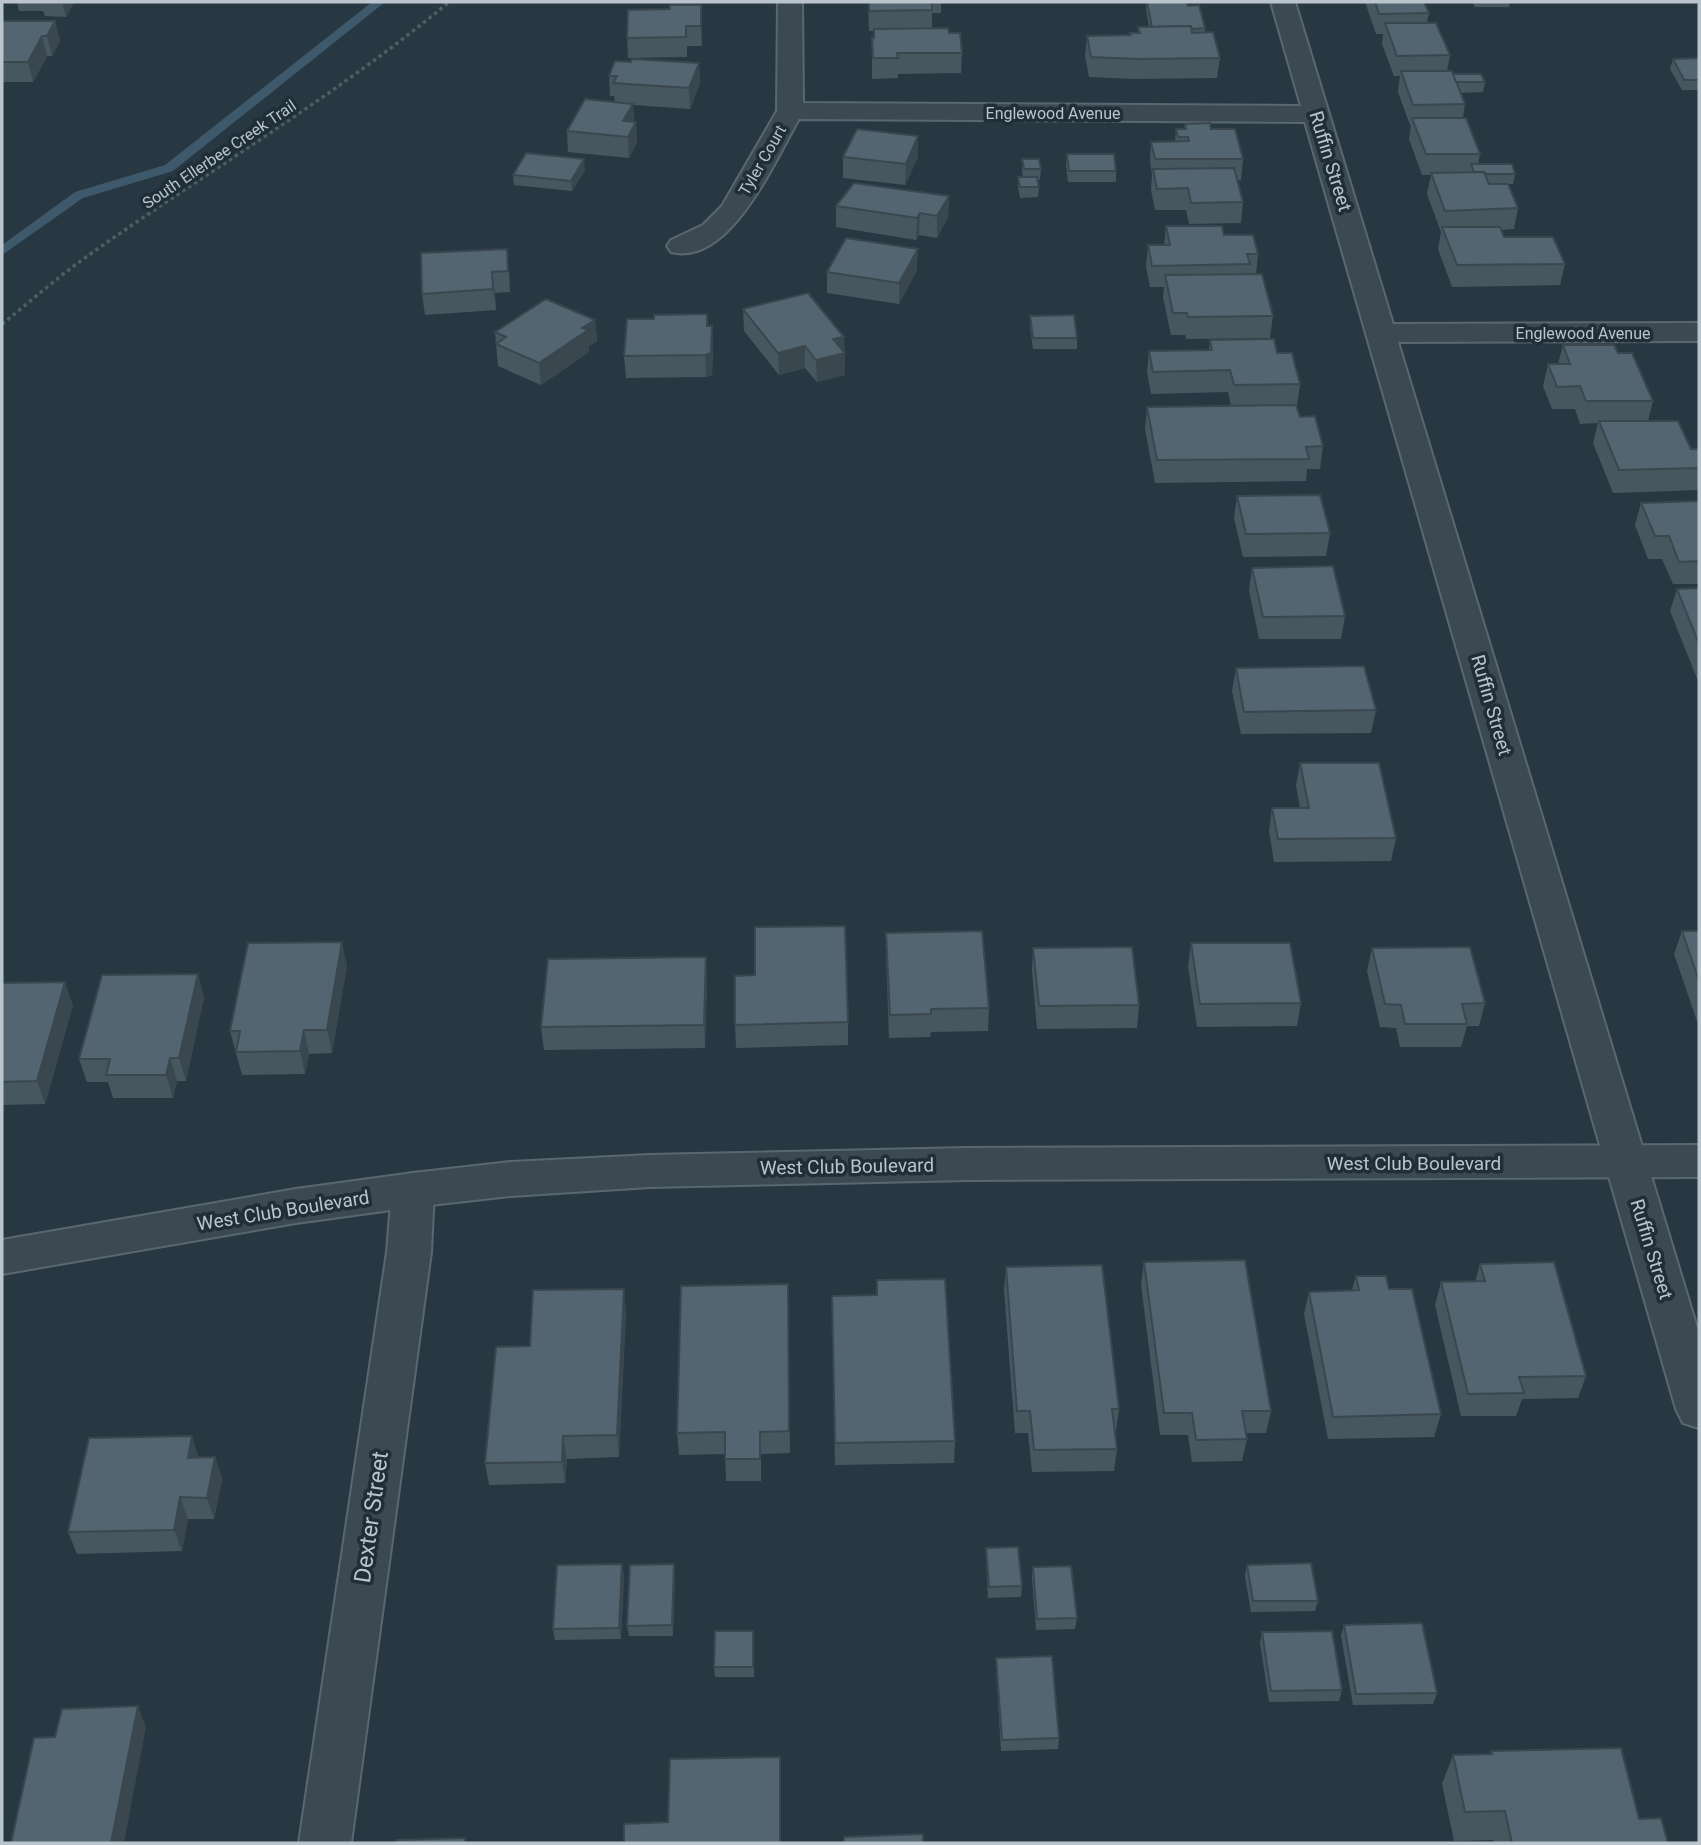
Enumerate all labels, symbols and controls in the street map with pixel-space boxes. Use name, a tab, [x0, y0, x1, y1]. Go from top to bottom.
street label: South Ellerbee Creek Trail	[139, 96, 300, 213]
street label: Englewood Avenue	[986, 104, 1120, 123]
street label: Ruffin Street	[1304, 108, 1357, 214]
street label: Tyler Court	[735, 122, 790, 199]
street label: Englewood Avenue	[1516, 324, 1650, 343]
street label: Ruffin Street	[1466, 652, 1517, 758]
street label: West Club Boulevard	[1327, 1152, 1501, 1175]
street label: West Club Boulevard	[760, 1153, 934, 1180]
street label: West Club Boulevard	[195, 1185, 371, 1235]
street label: Ruffin Street	[1625, 1196, 1678, 1302]
street label: Dexter Street	[349, 1450, 394, 1585]

